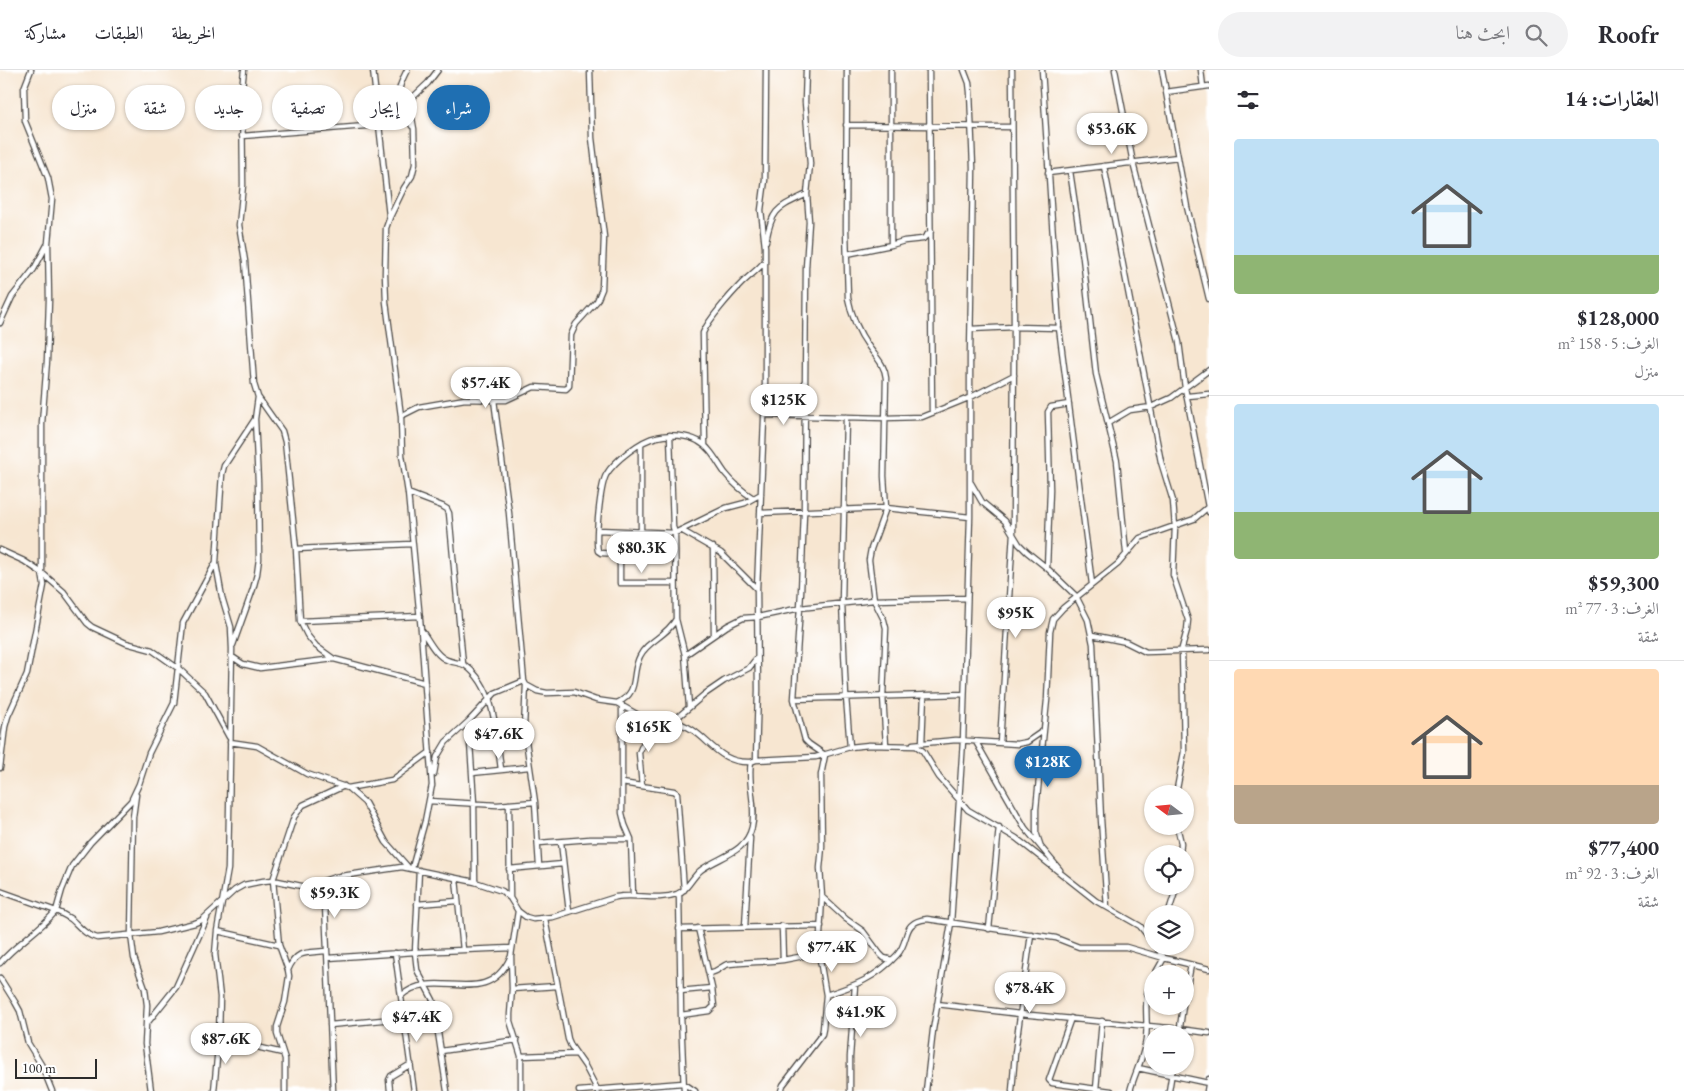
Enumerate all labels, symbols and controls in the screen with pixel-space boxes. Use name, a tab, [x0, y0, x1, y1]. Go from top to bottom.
search box	[1218, 12, 1568, 57]
text: Roofr	[1598, 19, 1659, 50]
text: ابحث هنا	[1456, 20, 1510, 45]
text: مشاركة	[25, 21, 66, 44]
text: الطبقات	[94, 21, 143, 44]
text: الخريطة	[171, 21, 215, 44]
icon: search	[1522, 21, 1550, 49]
chip: منزل	[52, 85, 115, 130]
chip: شقة	[125, 85, 185, 130]
chip: جديد	[195, 85, 262, 130]
chip: تصفية	[272, 85, 343, 130]
chip: إيجار	[353, 85, 417, 130]
chip: شراء	[427, 85, 490, 130]
text: العقارات: 14	[1565, 85, 1659, 112]
icon: filters	[1234, 86, 1262, 114]
pin: $53.6K	[1071, 112, 1153, 155]
text: $53.6K	[1088, 118, 1136, 139]
icon: home	[1402, 171, 1492, 261]
text: $128,000	[1577, 304, 1659, 331]
text: الغرف: 5 · 158 m²	[1558, 333, 1659, 354]
text: منزل	[1634, 361, 1659, 382]
pin: $57.4K	[445, 366, 527, 409]
text: $57.4K	[462, 372, 510, 393]
pin: $125K	[749, 384, 819, 426]
text: $125K	[762, 389, 806, 410]
icon: home	[1402, 437, 1492, 527]
pin: $80.3K	[601, 532, 683, 574]
text: $80.3K	[618, 537, 666, 558]
text: $59,300	[1589, 569, 1659, 596]
pin: $95K	[986, 596, 1046, 639]
text: الغرف: 3 · 77 m²	[1565, 598, 1659, 619]
text: $95K	[998, 602, 1034, 623]
text: شقة	[1638, 626, 1659, 647]
icon: home	[1402, 702, 1492, 792]
pin: $165K	[614, 710, 684, 753]
text: $165K	[627, 716, 671, 737]
pin: $47.6K	[458, 718, 540, 760]
text: $47.6K	[475, 723, 523, 744]
pin: $128K	[1013, 746, 1083, 788]
text: $128K	[1026, 751, 1070, 772]
north arrow	[1144, 785, 1194, 835]
map controls	[1144, 785, 1194, 1075]
text: $77,400	[1589, 834, 1659, 861]
button: locate	[1144, 845, 1194, 895]
text: الغرف: 3 · 92 m²	[1565, 863, 1659, 884]
pin: $59.3K	[294, 876, 376, 919]
text: $59.3K	[311, 882, 359, 903]
text: شقة	[1638, 891, 1659, 912]
button: layers	[1144, 905, 1194, 955]
pin: $77.4K	[791, 930, 873, 973]
text: $77.4K	[808, 936, 856, 957]
button: +	[1144, 965, 1194, 1015]
pin: $78.4K	[989, 972, 1071, 1014]
text: $78.4K	[1006, 977, 1054, 998]
pin: $41.9K	[820, 996, 902, 1038]
pin: $47.4K	[376, 1000, 458, 1043]
text: $41.9K	[837, 1001, 885, 1022]
text: $47.4K	[393, 1006, 441, 1027]
pin: $87.6K	[185, 1022, 267, 1065]
button: −	[1144, 1025, 1194, 1075]
text: $87.6K	[202, 1028, 250, 1049]
scale bar	[15, 1056, 98, 1079]
text: 100 m	[22, 1059, 56, 1077]

